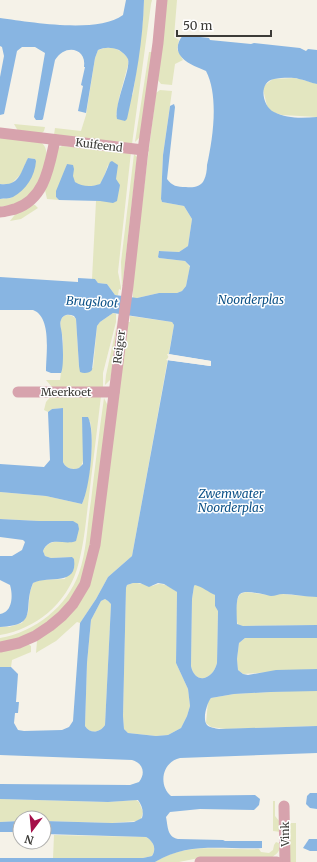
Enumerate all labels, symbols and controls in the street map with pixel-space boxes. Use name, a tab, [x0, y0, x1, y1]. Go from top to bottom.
scale bar	[177, 12, 271, 38]
text: 50 m	[183, 18, 212, 33]
street label: Kuifeend	[75, 135, 124, 155]
water label: Noorderplas	[218, 292, 284, 307]
water label: Brugsloot	[66, 293, 119, 310]
street label: Reiger	[110, 329, 128, 365]
street label: Meerkoet	[41, 385, 92, 399]
water label: Zwemwater Noorderplas	[197, 486, 265, 515]
north arrow	[12, 810, 52, 850]
street label: Vink	[278, 821, 292, 848]
text: N	[23, 832, 35, 848]

